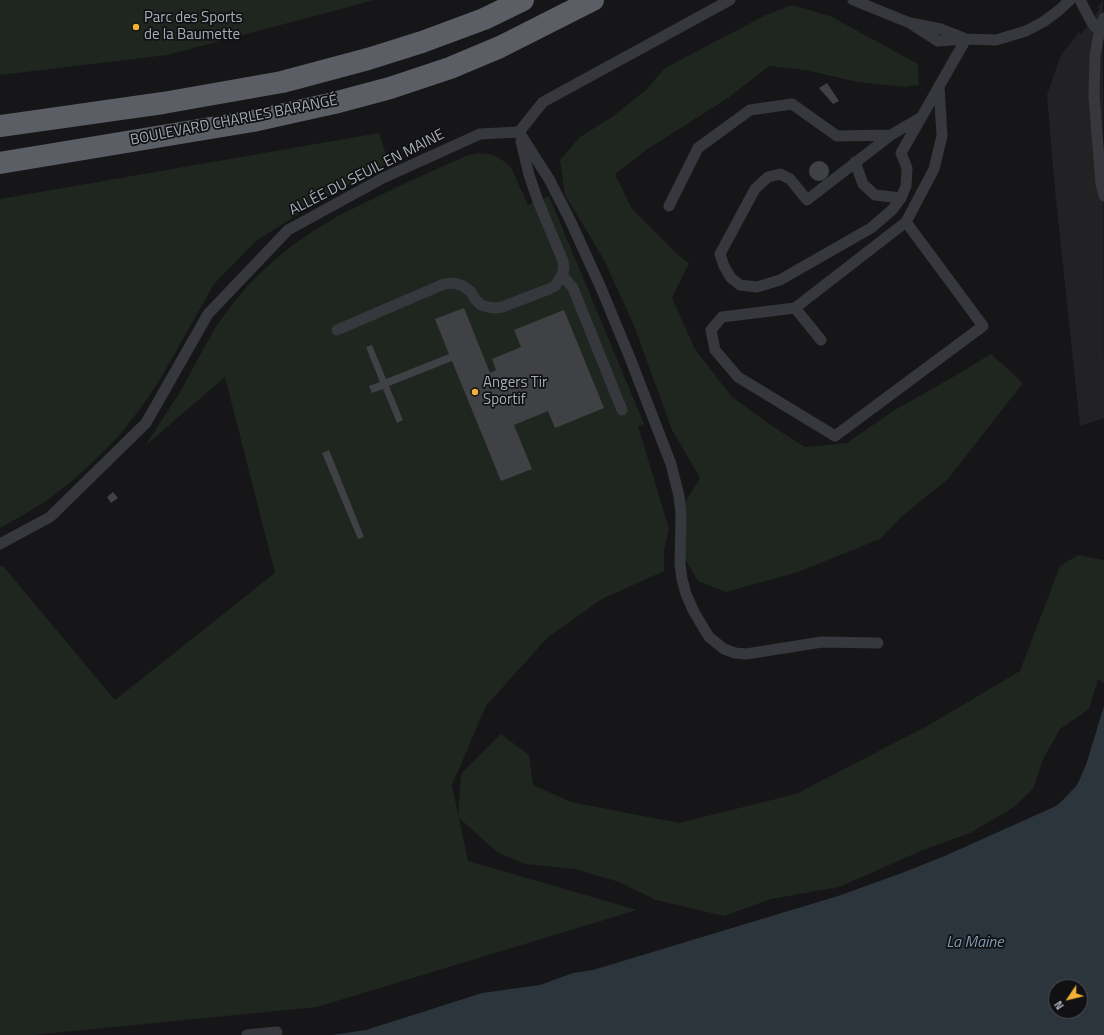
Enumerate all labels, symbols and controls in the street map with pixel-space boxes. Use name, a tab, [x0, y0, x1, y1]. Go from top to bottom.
place label: Parc des Sports de la Baumette	[144, 9, 242, 44]
marker: Parc des Sports de la Baumette	[131, 22, 141, 32]
street label: BOULEVARD CHARLES BARANGÉ	[129, 92, 339, 150]
street label: ALLÉE DU SEUIL EN MAINE	[287, 126, 447, 220]
place label: Angers Tir Sportif	[483, 374, 547, 409]
marker: Angers Tir Sportif	[470, 387, 480, 397]
water label: La Maine	[946, 933, 1004, 953]
north arrow	[1048, 979, 1088, 1019]
text: N	[1050, 998, 1068, 1013]

